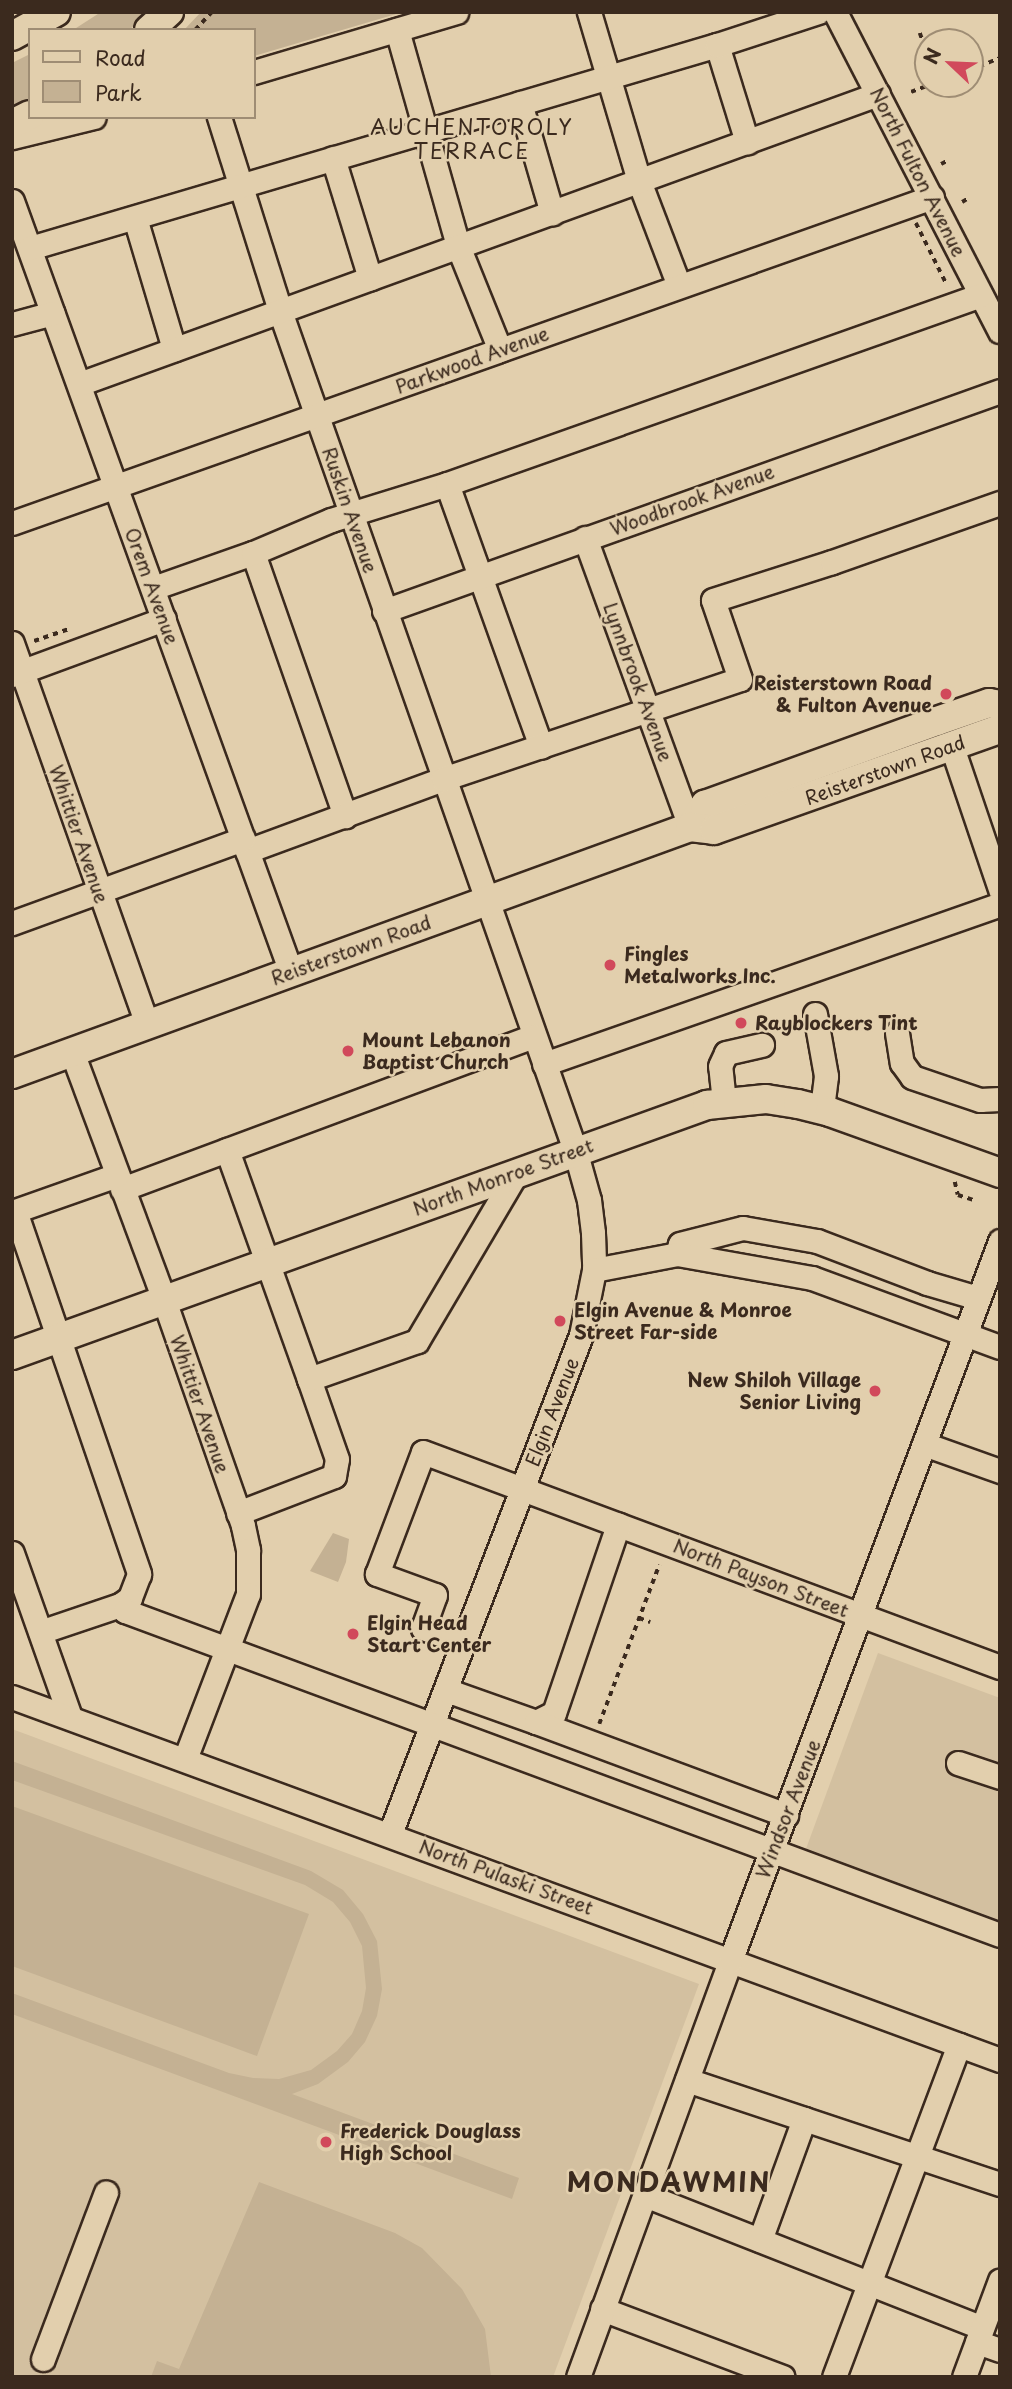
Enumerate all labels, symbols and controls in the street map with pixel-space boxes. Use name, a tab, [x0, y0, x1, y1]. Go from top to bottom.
legend	[28, 28, 256, 119]
north arrow	[914, 28, 984, 98]
text: Road	[95, 41, 146, 73]
text: N	[916, 43, 947, 68]
text: Park	[95, 76, 142, 108]
street label: North Fulton Avenue	[865, 84, 971, 260]
district label: AUCHENTOROLY TERRACE	[373, 113, 571, 163]
street label: Parkwood Avenue	[392, 322, 552, 398]
street label: Ruskin Avenue	[318, 444, 382, 576]
street label: Woodbrook Avenue	[606, 460, 778, 540]
street label: Orem Avenue	[120, 525, 184, 647]
street label: Lynnbrook Avenue	[599, 599, 677, 765]
place label: Reisterstown Road & Fulton Avenue	[754, 672, 932, 716]
marker: Reisterstown Road & Fulton Avenue	[938, 686, 954, 702]
street label: Reisterstown Road	[802, 731, 968, 809]
street label: Whittier Avenue	[45, 762, 113, 906]
street label: Reisterstown Road	[268, 911, 434, 989]
place label: Fingles Metalworks Inc.	[624, 943, 777, 987]
marker: Fingles Metalworks Inc.	[602, 957, 618, 973]
place label: Rayblockers Tint	[755, 1012, 918, 1034]
marker: Rayblockers Tint	[733, 1015, 749, 1031]
place label: Mount Lebanon Baptist Church	[362, 1029, 509, 1073]
marker: Mount Lebanon Baptist Church	[340, 1043, 356, 1059]
street label: North Monroe Street	[409, 1134, 597, 1220]
place label: Elgin Avenue & Monroe Street Far-side	[574, 1299, 794, 1343]
marker: Elgin Avenue & Monroe Street Far-side	[552, 1313, 568, 1329]
street label: Whittier Avenue	[166, 1332, 234, 1476]
street label: Elgin Avenue	[521, 1354, 583, 1470]
place label: New Shiloh Village Senior Living	[686, 1369, 861, 1413]
marker: New Shiloh Village Senior Living	[867, 1383, 883, 1399]
street label: North Payson Street	[670, 1534, 852, 1622]
place label: Elgin Head Start Center	[367, 1612, 492, 1656]
marker: Elgin Head Start Center	[345, 1626, 361, 1642]
street label: Windsor Avenue	[751, 1736, 825, 1882]
street label: North Pulaski Street	[414, 1834, 598, 1920]
place label: Frederick Douglass High School	[340, 2120, 521, 2164]
marker: Frederick Douglass High School	[318, 2134, 334, 2150]
district label: MONDAWMIN	[568, 2166, 770, 2198]

